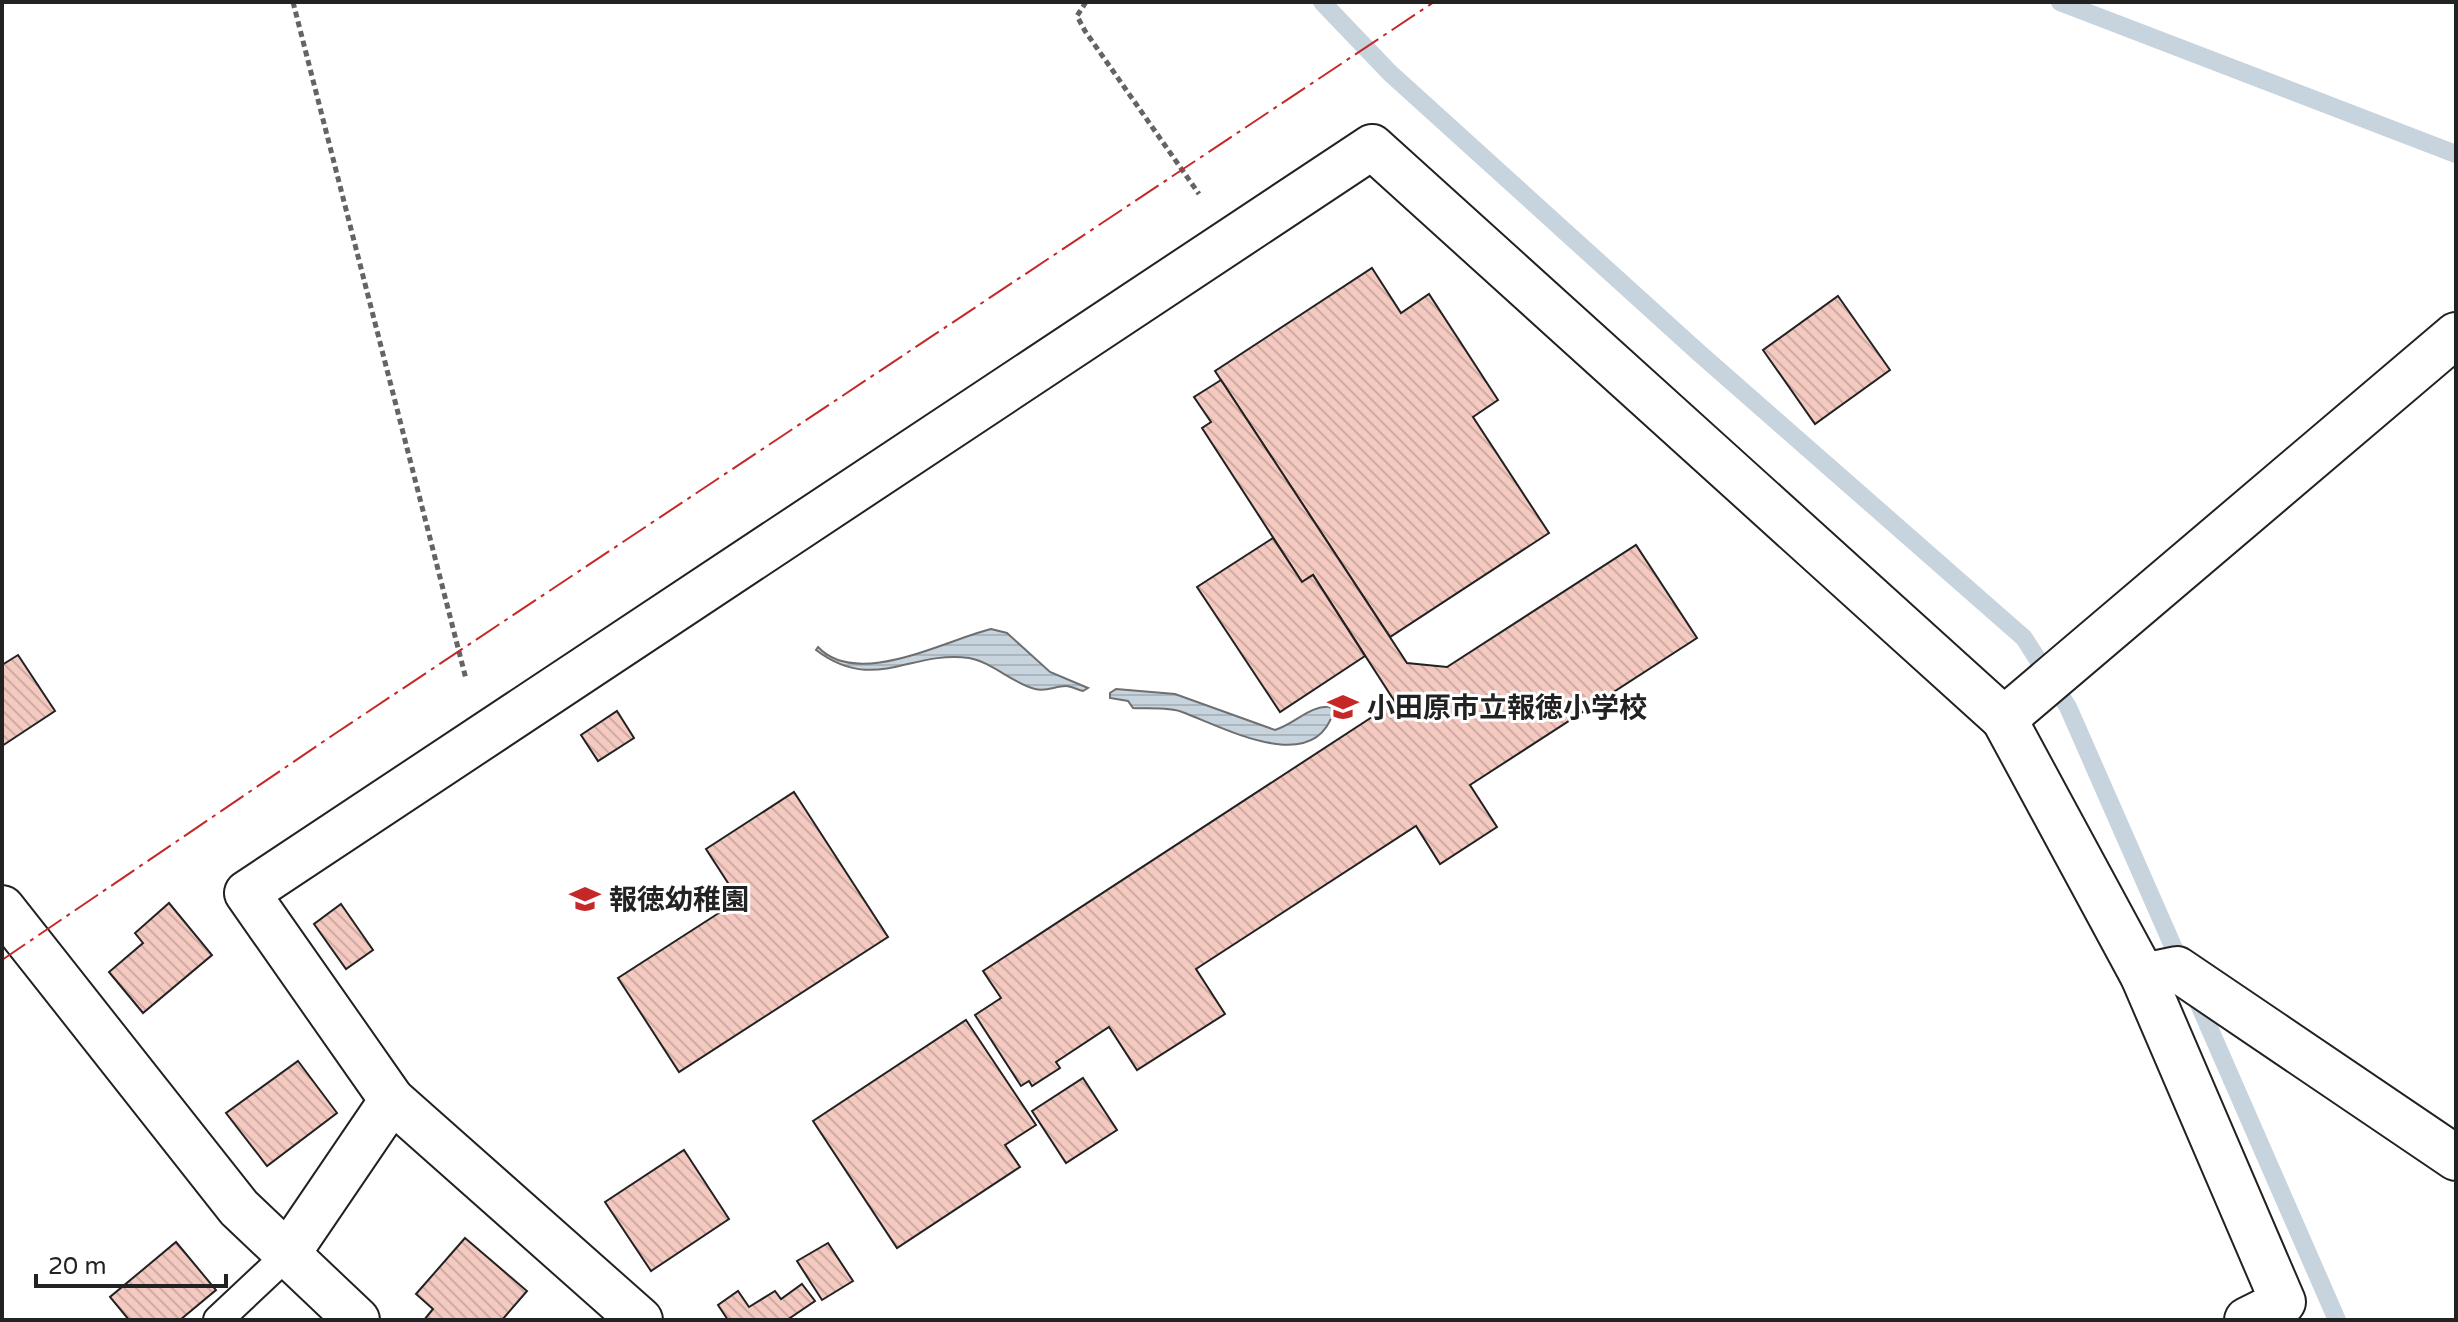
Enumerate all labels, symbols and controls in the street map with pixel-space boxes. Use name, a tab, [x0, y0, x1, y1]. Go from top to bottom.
school or university icon: 小田原市立報徳小学校	[1326, 690, 1360, 724]
place label: 小田原市立報徳小学校	[1367, 691, 1647, 725]
school or university icon: 報徳幼稚園	[568, 882, 602, 916]
place label: 報徳幼稚園	[609, 883, 749, 917]
scale bar	[36, 1238, 226, 1288]
text: 20 m	[48, 1252, 106, 1281]

